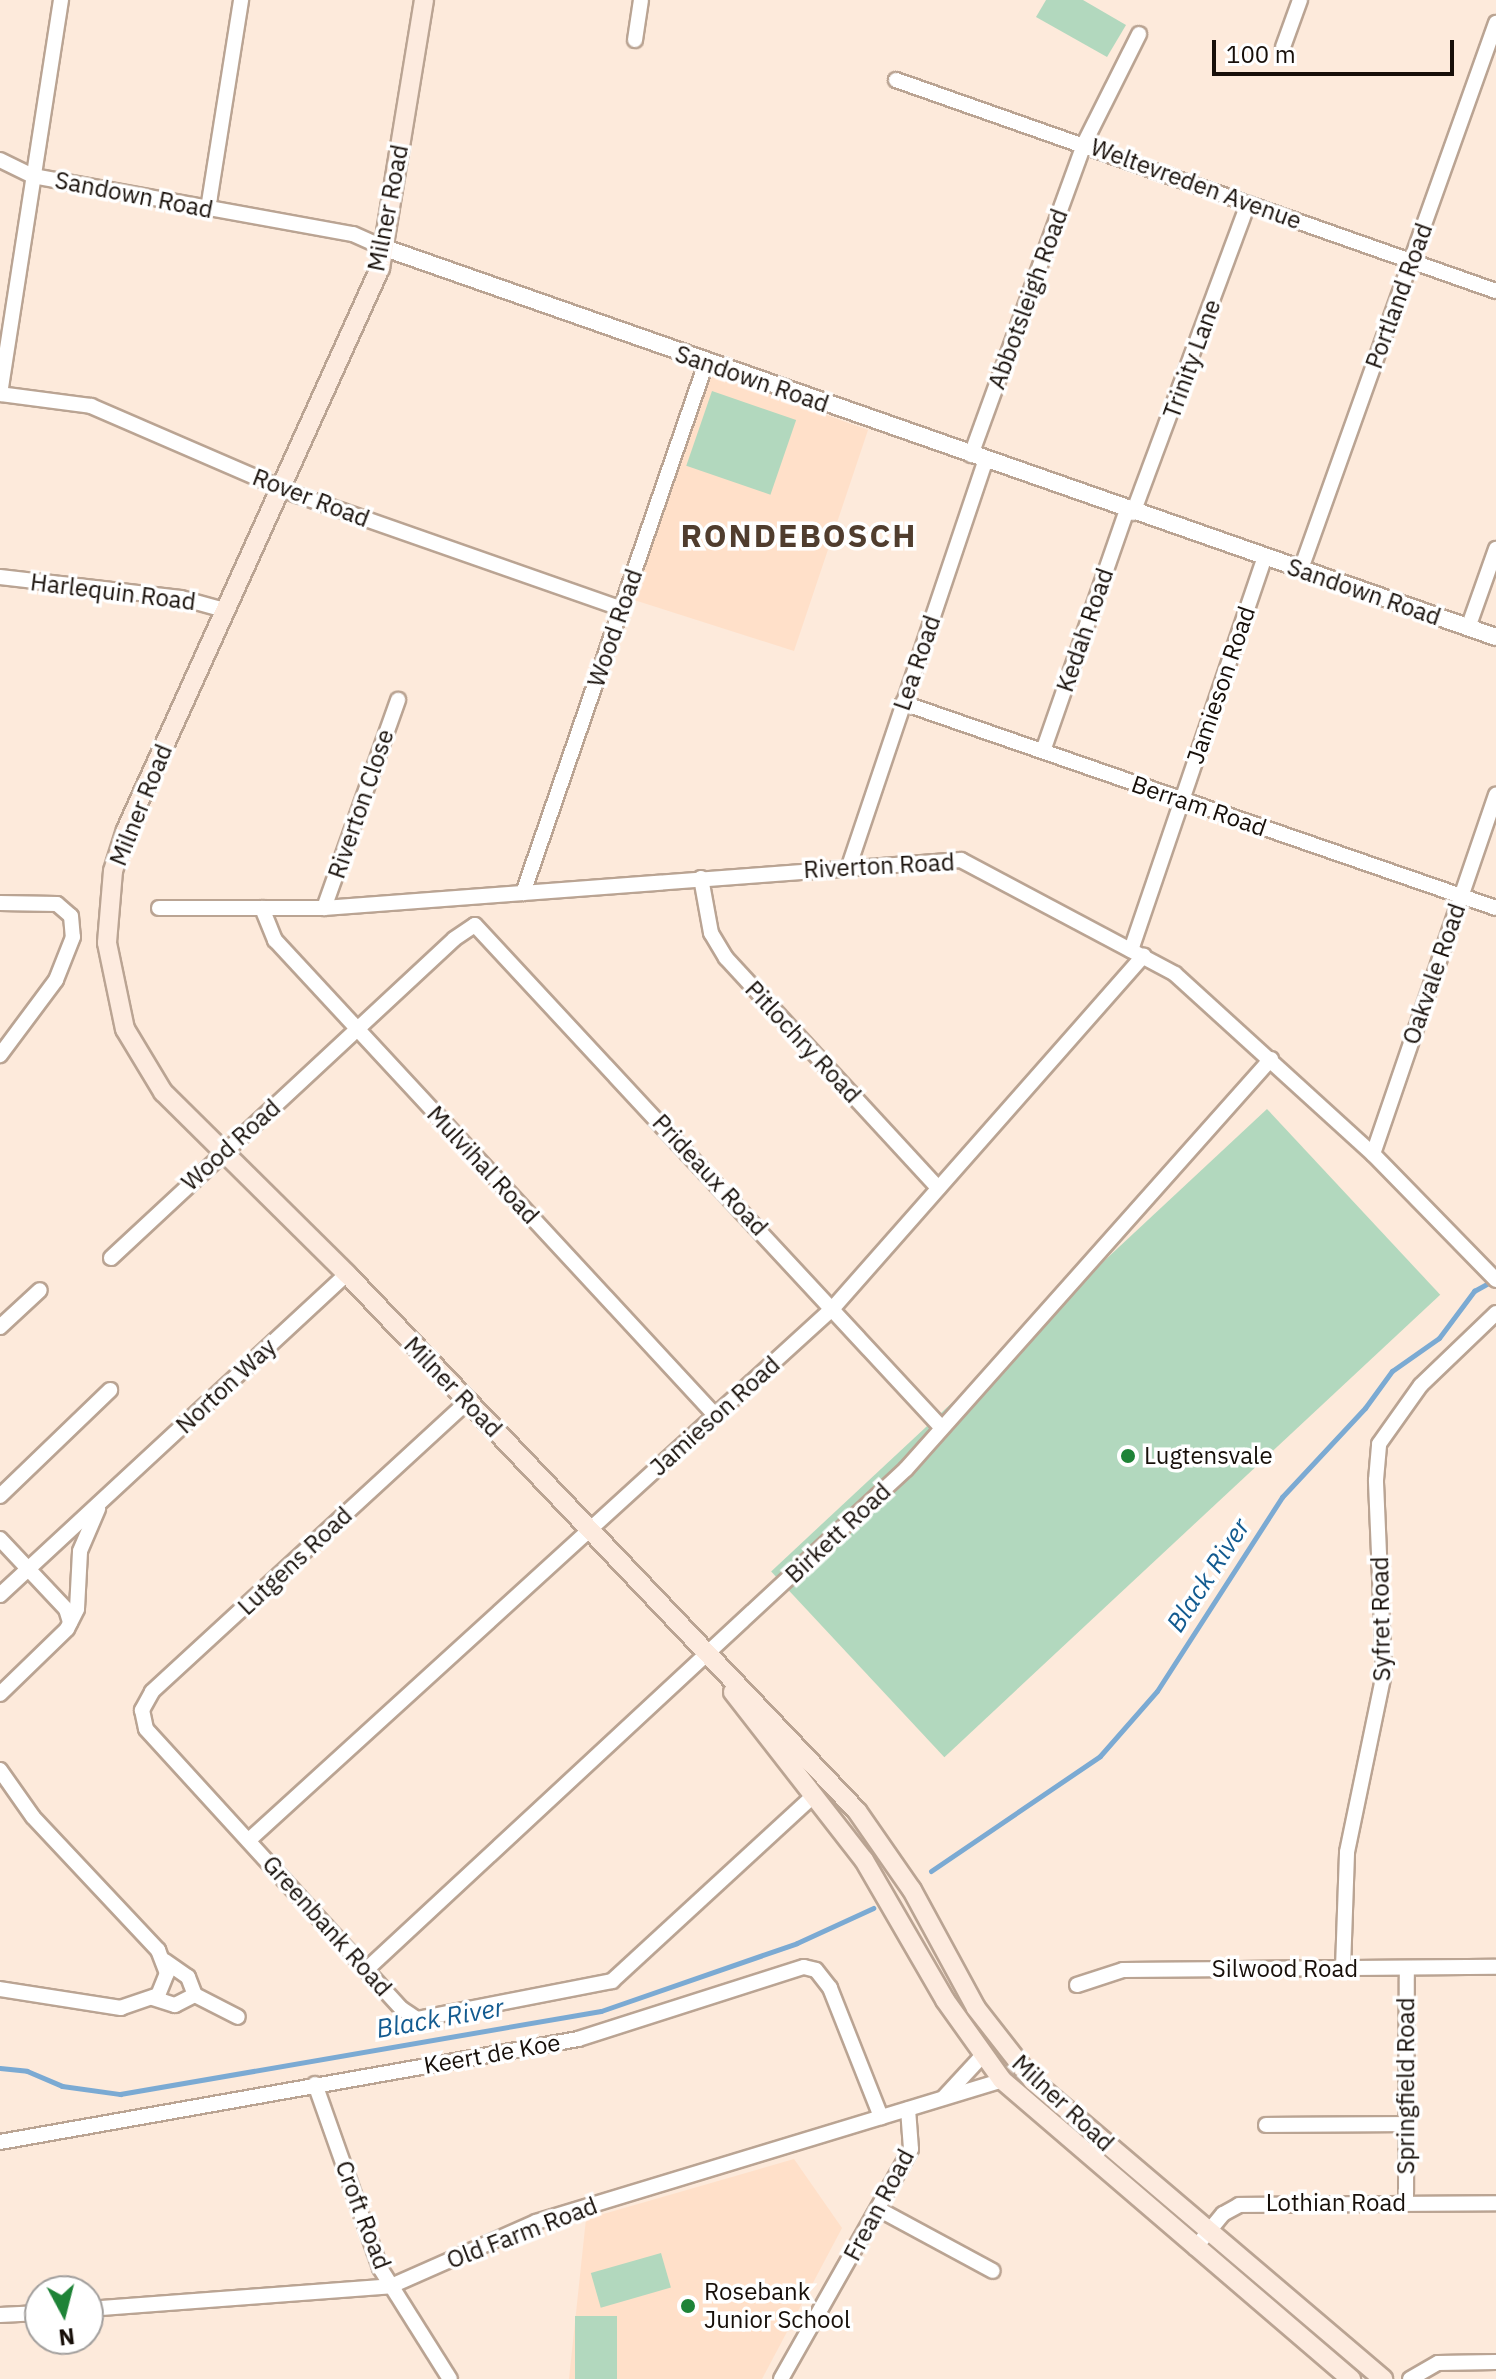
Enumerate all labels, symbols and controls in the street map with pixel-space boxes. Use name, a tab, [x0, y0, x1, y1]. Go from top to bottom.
scale bar	[1216, 24, 1458, 74]
text: 100 m	[1226, 38, 1296, 70]
street label: Weltevreden Avenue	[1087, 132, 1305, 236]
street label: Milner Road	[362, 142, 414, 274]
street label: Sandown Road	[52, 166, 216, 224]
street label: Abbotsleigh Road	[982, 205, 1074, 393]
street label: Portland Road	[1359, 219, 1439, 373]
street label: Trinity Lane	[1157, 295, 1227, 423]
street label: Sandown Road	[671, 339, 833, 419]
street label: Rover Road	[249, 463, 373, 533]
district label: RONDEBOSCH	[680, 516, 918, 554]
street label: Sandown Road	[1283, 552, 1445, 632]
street label: Kedah Road	[1050, 564, 1120, 696]
street label: Wood Road	[581, 565, 649, 691]
street label: Harlequin Road	[29, 568, 197, 616]
street label: Jamieson Road	[1181, 602, 1261, 768]
street label: Lea Road	[887, 612, 947, 714]
street label: Riverton Close	[322, 726, 400, 882]
street label: Milner Road	[104, 740, 178, 870]
street label: Berram Road	[1128, 769, 1270, 843]
street label: Riverton Road	[803, 848, 955, 884]
street label: Oakvale Road	[1396, 900, 1472, 1048]
street label: Pitlochry Road	[739, 975, 867, 1109]
street label: Wood Road	[176, 1093, 286, 1197]
street label: Mulvihal Road	[421, 1100, 545, 1230]
street label: Prideaux Road	[646, 1108, 774, 1242]
street label: Milner Road	[398, 1331, 508, 1443]
street label: Norton Way	[170, 1332, 282, 1440]
street label: Jamieson Road	[644, 1350, 786, 1482]
place label: Lugtensvale	[1144, 1442, 1273, 1470]
marker: Lugtensvale	[1119, 1447, 1137, 1465]
street label: Birkett Road	[779, 1477, 897, 1589]
street label: Lutgens Road	[232, 1501, 358, 1621]
water label: Black River	[1160, 1512, 1256, 1638]
street label: Syfret Road	[1366, 1556, 1396, 1682]
street label: Greenbank Road	[256, 1850, 398, 2002]
street label: Silwood Road	[1212, 1955, 1358, 1983]
water label: Black River	[374, 1991, 506, 2045]
street label: Springfield Road	[1392, 1997, 1420, 2175]
street label: Keert de Koe	[422, 2028, 562, 2080]
street label: Milner Road	[1006, 2049, 1120, 2157]
street label: Frean Road	[838, 2144, 920, 2266]
street label: Croft Road	[329, 2157, 397, 2273]
street label: Lothian Road	[1266, 2189, 1406, 2217]
street label: Old Farm Road	[443, 2191, 601, 2275]
north arrow	[24, 2275, 104, 2355]
place label: Rosebank Junior School	[704, 2278, 850, 2334]
marker: Rosebank Junior School	[679, 2297, 697, 2315]
text: N	[57, 2322, 76, 2353]

